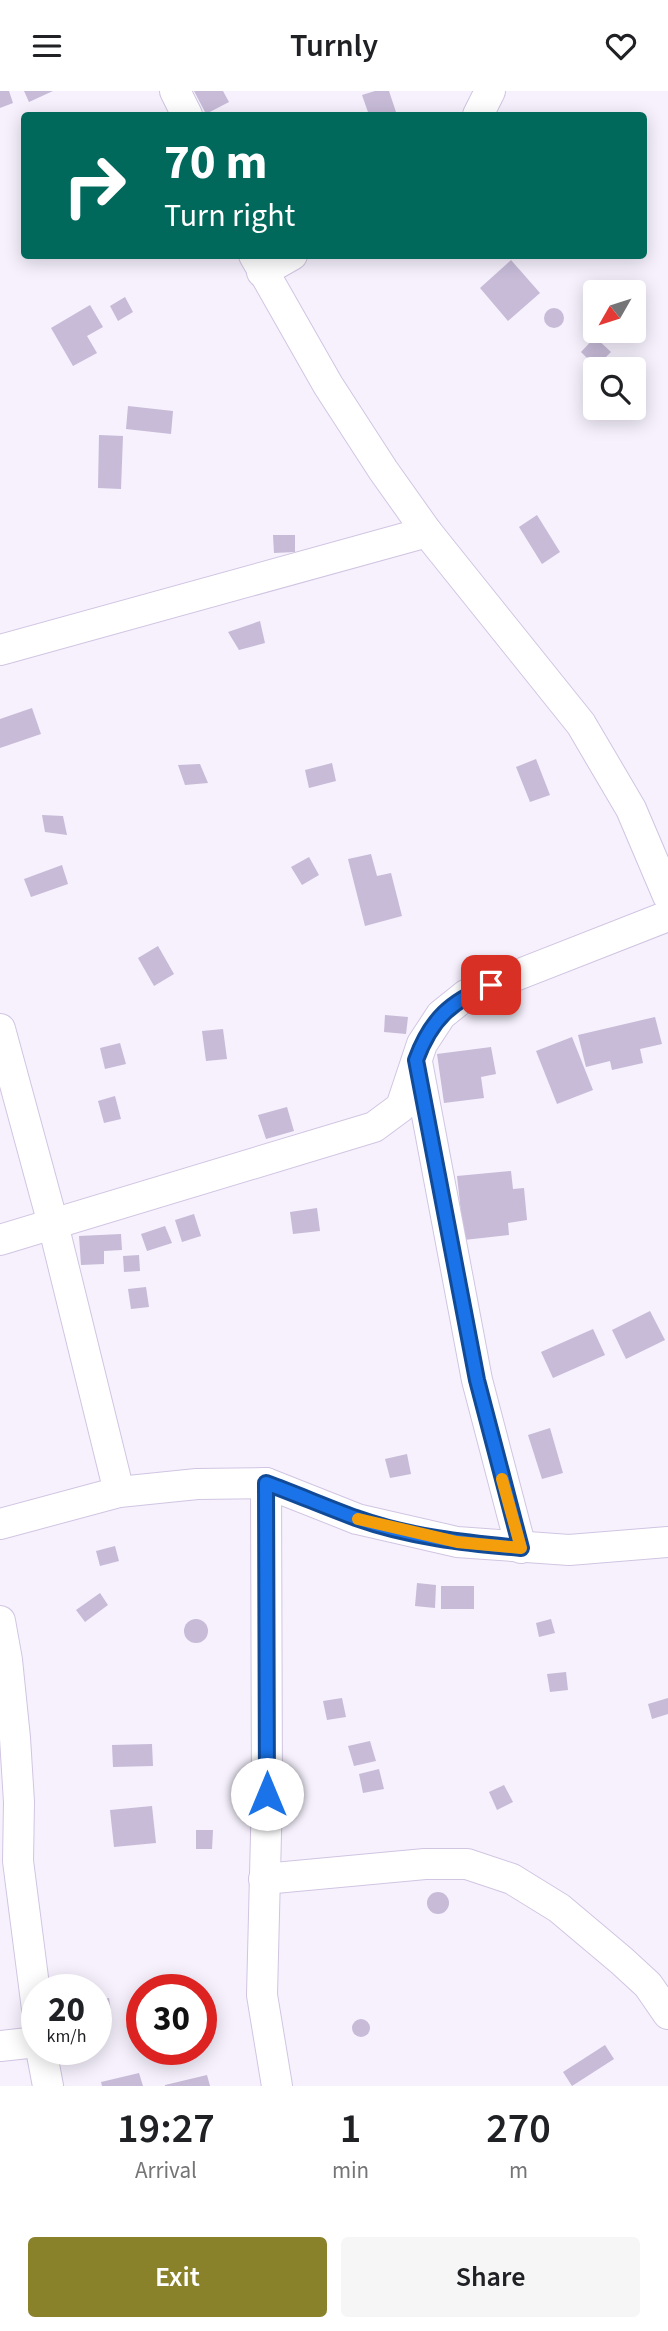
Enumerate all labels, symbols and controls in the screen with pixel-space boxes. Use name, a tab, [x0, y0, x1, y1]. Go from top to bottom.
text: Turnly	[290, 23, 378, 69]
icon: menu	[28, 27, 66, 65]
icon: heart	[602, 27, 640, 65]
text: 70 m	[164, 128, 268, 198]
icon: right	[49, 140, 140, 231]
text: Turn right	[164, 193, 295, 239]
north arrow	[583, 280, 646, 343]
map controls	[583, 280, 646, 420]
button: search	[583, 357, 646, 420]
pin	[461, 955, 521, 1015]
icon: arrive	[472, 966, 510, 1004]
position arrow	[230, 1757, 304, 1831]
speed limit sign: 30	[126, 1974, 217, 2065]
text: 20	[48, 1985, 85, 2035]
text: km/h	[47, 2024, 86, 2049]
text: 19:27	[117, 2099, 215, 2159]
text: 1	[340, 2099, 361, 2159]
text: 270	[486, 2099, 551, 2159]
text: Arrival	[135, 2154, 197, 2187]
text: min	[332, 2154, 369, 2187]
text: m	[509, 2154, 528, 2187]
button: Exit	[28, 2237, 327, 2317]
button: Share	[341, 2237, 640, 2317]

